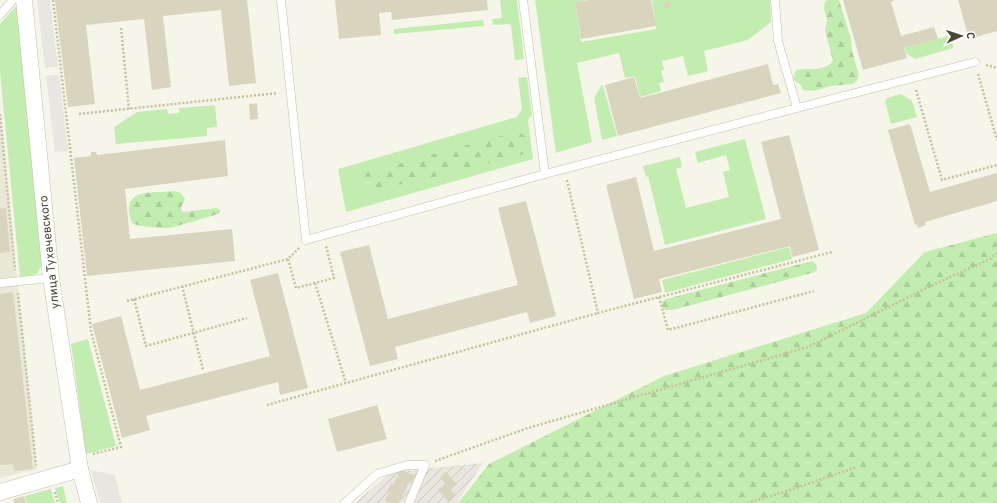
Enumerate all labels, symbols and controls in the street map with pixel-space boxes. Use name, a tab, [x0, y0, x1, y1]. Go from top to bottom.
north arrow	[941, 16, 981, 56]
text: С	[963, 32, 977, 39]
street label: улица Тухачевского	[36, 194, 64, 310]

